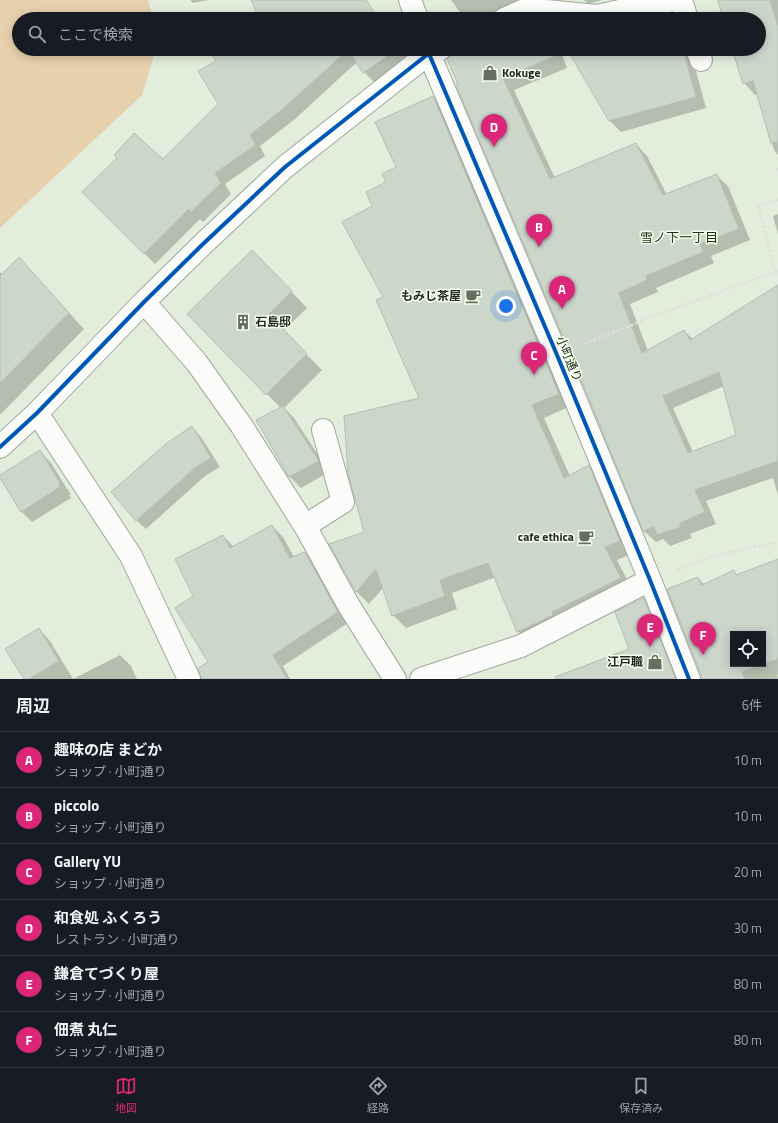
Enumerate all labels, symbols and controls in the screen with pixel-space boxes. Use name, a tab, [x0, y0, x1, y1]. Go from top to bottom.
search box	[12, 12, 766, 56]
icon: search	[26, 23, 48, 45]
text: ここで検索	[58, 23, 133, 46]
place label: Kokuge	[502, 63, 541, 82]
shop icon: Kokuge	[481, 64, 499, 82]
pin: D	[481, 114, 507, 147]
pin: B	[526, 214, 552, 247]
district label: 雪ノ下一丁目	[640, 227, 718, 247]
pin: A	[549, 276, 575, 309]
place label: もみじ茶屋	[401, 286, 461, 305]
cafe icon: もみじ茶屋	[464, 287, 482, 305]
your location	[496, 296, 516, 316]
place label: 石島邸	[255, 312, 291, 331]
building icon: 石島邸	[234, 313, 252, 331]
street label: 小町通り	[551, 333, 588, 385]
pin: C	[521, 342, 547, 375]
place label: cafe ethica	[518, 527, 574, 546]
cafe icon: cafe ethica	[577, 528, 595, 546]
pin: E	[637, 614, 663, 647]
pin: F	[690, 622, 716, 655]
map controls	[730, 631, 766, 667]
button: locate	[730, 631, 766, 667]
place label: 江戸職	[607, 652, 643, 671]
shop icon: 江戸職	[646, 653, 664, 671]
text: 周辺	[16, 693, 50, 719]
text: 6件	[742, 695, 762, 715]
text: 趣味の店 まどか	[54, 738, 162, 761]
text: A	[25, 750, 33, 770]
text: 10 m	[734, 750, 762, 770]
text: ショップ · 小町通り	[54, 761, 167, 781]
text: piccolo	[54, 794, 99, 817]
text: B	[25, 806, 33, 826]
text: 10 m	[734, 806, 762, 826]
text: ショップ · 小町通り	[54, 817, 167, 837]
text: Gallery YU	[54, 850, 121, 873]
text: C	[25, 862, 33, 882]
text: 20 m	[734, 862, 762, 882]
text: ショップ · 小町通り	[54, 873, 167, 893]
text: 和食処 ふくろう	[54, 906, 162, 929]
text: D	[25, 918, 33, 938]
text: 30 m	[734, 918, 762, 938]
text: レストラン · 小町通り	[54, 929, 180, 949]
text: 鎌倉てづくり屋	[54, 962, 159, 985]
text: E	[25, 974, 33, 994]
text: 80 m	[734, 974, 762, 994]
text: ショップ · 小町通り	[54, 985, 167, 1005]
text: 佃煮 丸仁	[54, 1018, 117, 1041]
text: F	[26, 1030, 32, 1050]
text: 80 m	[734, 1030, 762, 1050]
text: ショップ · 小町通り	[54, 1041, 167, 1061]
tab: 地図	[115, 1075, 137, 1116]
tab: 経路	[367, 1075, 389, 1116]
tab: 保存済み	[619, 1075, 663, 1116]

